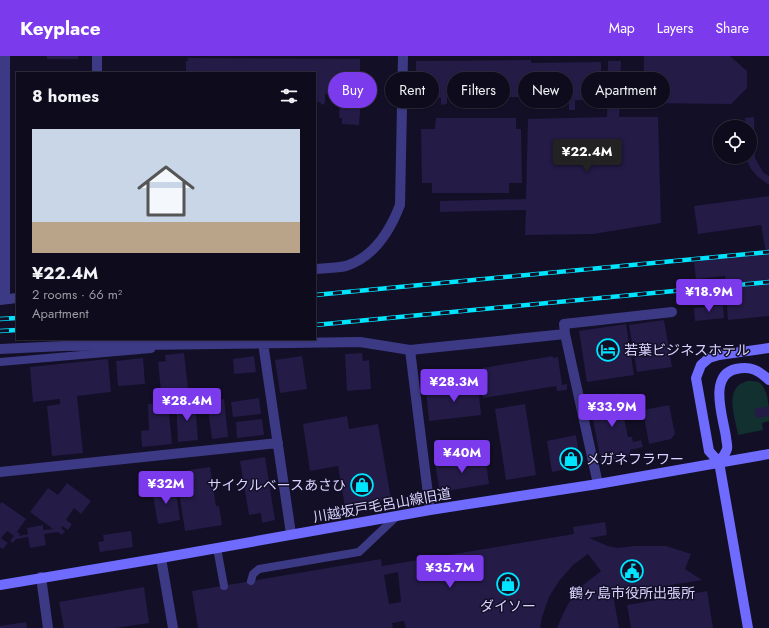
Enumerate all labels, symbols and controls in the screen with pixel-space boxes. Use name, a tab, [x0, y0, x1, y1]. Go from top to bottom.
text: Keyplace	[20, 15, 101, 42]
text: Map	[609, 18, 635, 38]
text: Layers	[657, 18, 693, 38]
text: Share	[715, 18, 749, 38]
chip: Buy	[328, 72, 377, 108]
chip: Rent	[385, 72, 439, 108]
chip: Filters	[447, 72, 510, 108]
chip: New	[518, 72, 573, 108]
chip: Apartment	[581, 72, 670, 108]
text: 8 homes	[32, 84, 99, 108]
icon: filters	[278, 85, 300, 107]
map controls	[713, 120, 757, 164]
button: locate	[713, 120, 757, 164]
pin: ¥22.4M	[554, 139, 620, 173]
text: ¥22.4M	[562, 142, 612, 161]
icon: home	[130, 155, 202, 227]
text: ¥22.4M	[32, 261, 98, 285]
pin: ¥18.9M	[676, 279, 742, 313]
text: ¥18.9M	[685, 282, 733, 301]
text: 2 rooms · 66 m²	[32, 285, 122, 304]
text: Apartment	[32, 304, 89, 323]
hotel icon: 若葉ビジネスホテル	[595, 337, 621, 363]
place label: 若葉ビジネスホテル	[624, 340, 750, 360]
pin: ¥28.3M	[421, 369, 487, 403]
text: ¥28.3M	[429, 372, 479, 391]
pin: ¥28.4M	[154, 388, 220, 422]
text: ¥28.4M	[162, 391, 212, 410]
pin: ¥33.9M	[579, 394, 645, 428]
text: ¥33.9M	[587, 397, 637, 416]
pin: ¥40M	[438, 440, 486, 474]
text: ¥40M	[443, 443, 481, 462]
shop icon: メガネフラワー	[558, 446, 584, 472]
place label: メガネフラワー	[586, 449, 684, 469]
pin: ¥32M	[142, 471, 190, 505]
shop icon: サイクルベースあさひ	[349, 472, 375, 498]
text: ¥32M	[148, 474, 184, 493]
place label: サイクルベースあさひ	[207, 475, 346, 495]
street label: 川越坂戸毛呂山線旧道	[311, 483, 453, 527]
pin: ¥35.7M	[417, 555, 483, 589]
text: ¥35.7M	[426, 558, 474, 577]
public building icon: 鶴ヶ島市役所出張所	[619, 558, 645, 584]
shop icon: ダイソー	[495, 571, 521, 597]
place label: 鶴ヶ島市役所出張所	[569, 583, 695, 603]
place label: ダイソー	[480, 596, 536, 616]

